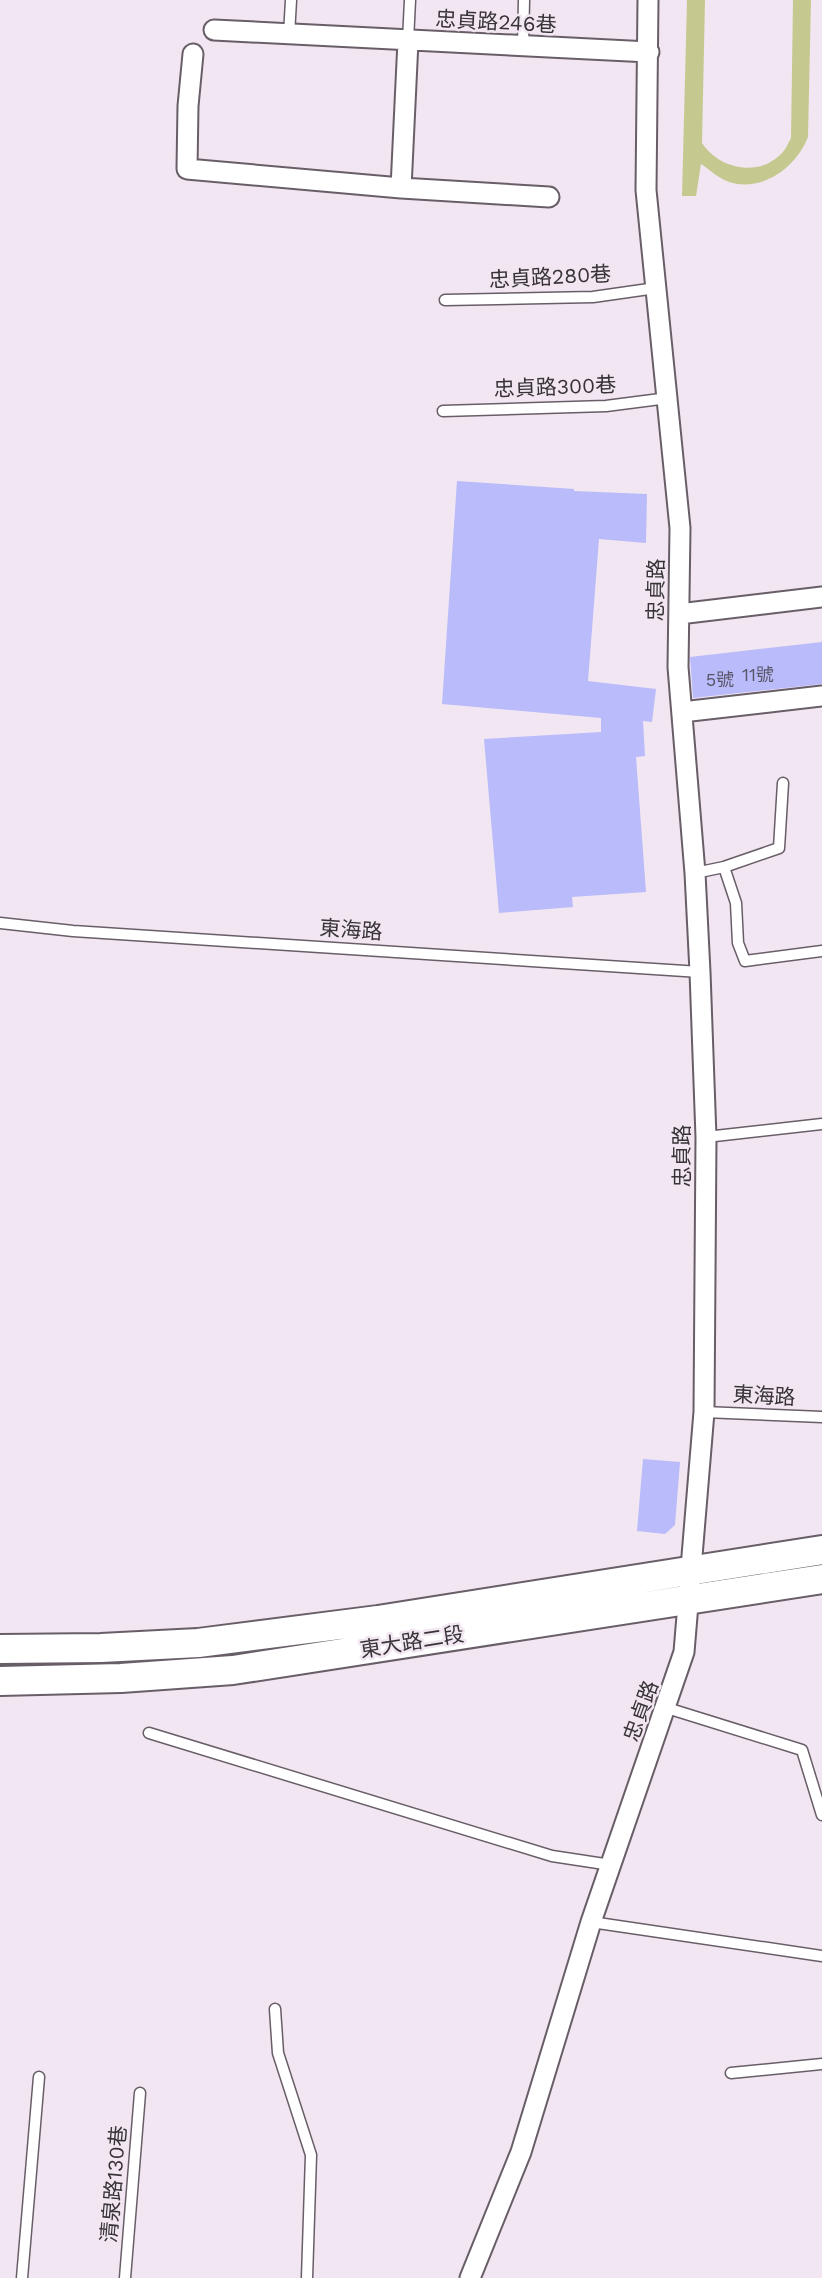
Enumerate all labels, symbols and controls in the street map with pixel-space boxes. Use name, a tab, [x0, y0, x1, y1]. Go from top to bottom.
street label: 忠貞路246巷	[435, 6, 557, 37]
street label: 忠貞路280巷	[488, 261, 612, 292]
street label: 忠貞路300巷	[493, 372, 617, 401]
street label: 忠貞路	[642, 558, 669, 622]
house number: 11號	[742, 664, 774, 685]
house number: 5號	[706, 669, 734, 690]
street label: 東海路	[319, 915, 383, 944]
street label: 忠貞路	[669, 1125, 694, 1188]
street label: 東海路	[732, 1381, 796, 1410]
street label: 東大路二段	[358, 1621, 466, 1662]
street label: 忠貞路	[618, 1677, 663, 1745]
street label: 清泉路130巷	[96, 2124, 131, 2244]

